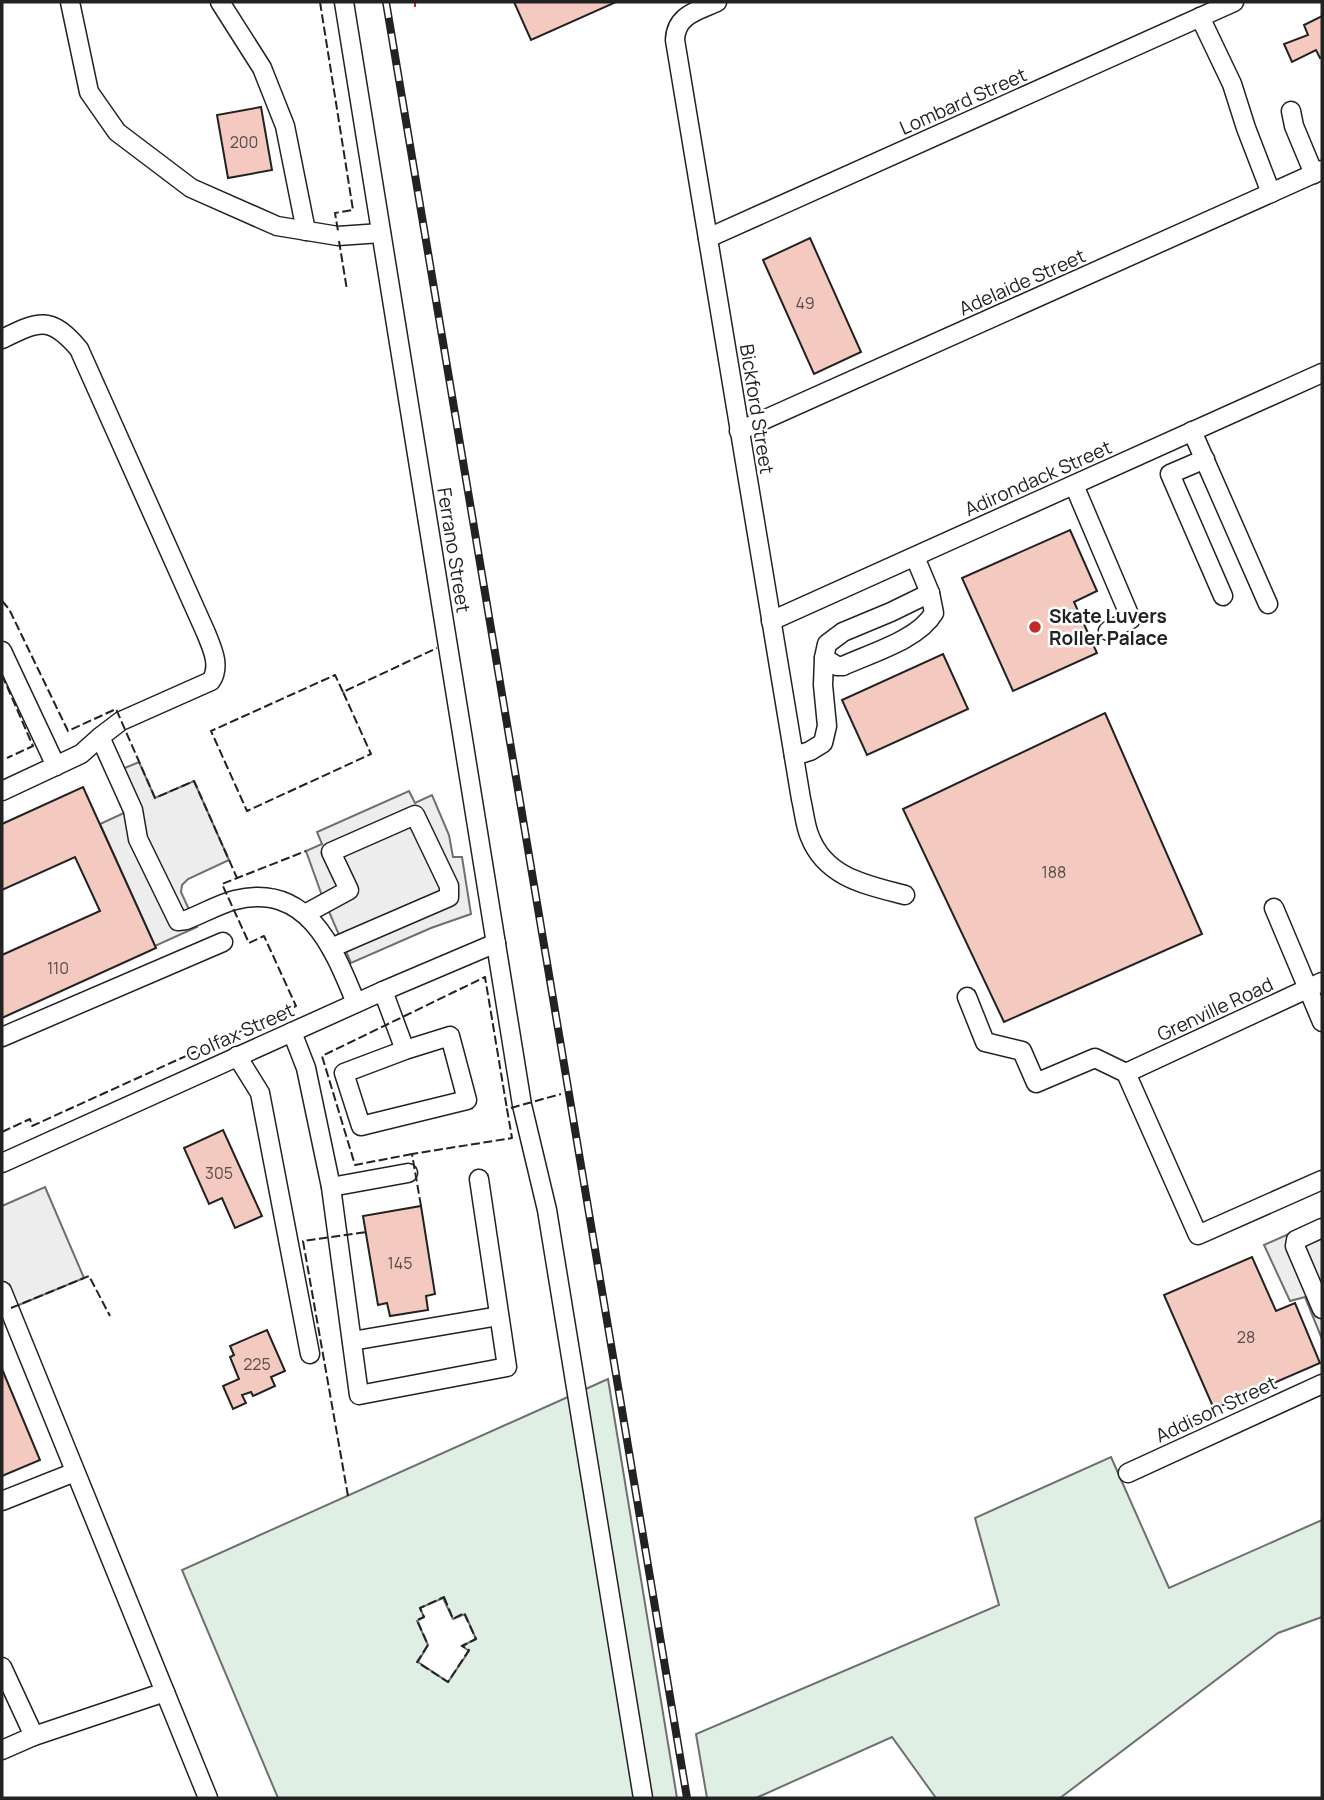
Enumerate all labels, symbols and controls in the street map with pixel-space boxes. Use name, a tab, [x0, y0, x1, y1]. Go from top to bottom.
street label: Lombard Street	[895, 61, 1031, 141]
house number: 200	[230, 131, 258, 153]
street label: Adelaide Street	[955, 243, 1089, 321]
house number: 49	[795, 292, 815, 314]
street label: Bickford Street	[734, 342, 780, 476]
street label: Adirondack Street	[960, 434, 1116, 522]
street label: Ferrano Street	[431, 486, 477, 614]
place label: Skate Luvers Roller Palace	[1049, 603, 1168, 651]
marker: Skate Luvers Roller Palace	[1027, 619, 1043, 635]
house number: 188	[1042, 861, 1066, 883]
house number: 110	[47, 957, 69, 979]
street label: Grenville Road	[1153, 971, 1277, 1047]
street label: Colfax Street	[182, 997, 298, 1067]
house number: 305	[205, 1162, 233, 1184]
house number: 145	[388, 1252, 412, 1274]
house number: 28	[1237, 1326, 1255, 1348]
house number: 225	[243, 1353, 271, 1375]
street label: Addison Street	[1151, 1370, 1281, 1448]

